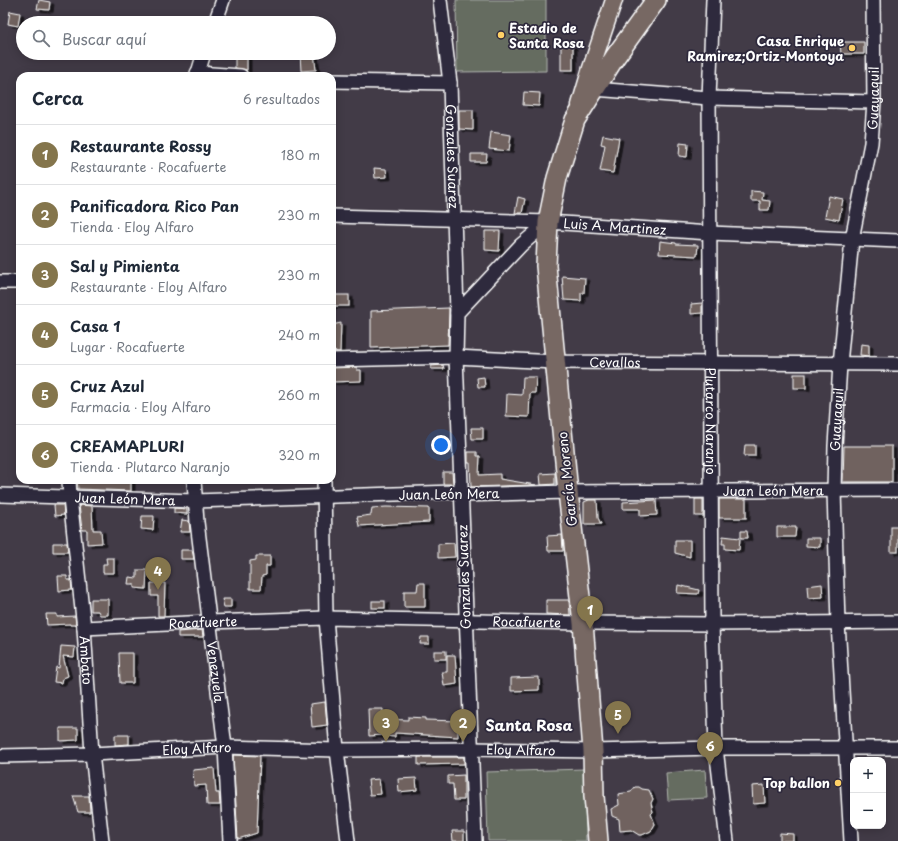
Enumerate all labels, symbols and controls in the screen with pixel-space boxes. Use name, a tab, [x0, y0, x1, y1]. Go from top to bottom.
search box	[16, 16, 336, 60]
place label: Estadio de Santa Rosa	[509, 18, 585, 52]
icon: search	[30, 27, 52, 49]
text: Buscar aquí	[62, 27, 146, 50]
marker: Estadio de Santa Rosa	[496, 30, 506, 40]
place label: Casa Enrique Ramirez;Ortiz-Montoya	[687, 31, 844, 65]
marker: Casa Enrique Ramirez;Ortiz-Montoya	[847, 43, 857, 53]
street label: Guayaquil	[862, 66, 883, 130]
text: Cerca	[32, 85, 83, 111]
text: 6 resultados	[243, 89, 320, 108]
street label: Gonzales Suarez	[442, 104, 464, 209]
text: Restaurante Rossy	[70, 134, 211, 157]
text: 1	[42, 145, 48, 164]
text: 180 m	[281, 145, 320, 164]
text: Restaurante · Rocafuerte	[70, 157, 226, 176]
text: Panificadora Rico Pan	[70, 194, 239, 217]
text: 2	[40, 205, 50, 224]
text: 230 m	[278, 205, 320, 224]
street label: Luis A. Martinez	[563, 213, 667, 239]
text: Tienda · Eloy Alfaro	[70, 217, 194, 236]
text: Sal y Pimienta	[70, 254, 180, 277]
text: 3	[41, 265, 49, 284]
text: 230 m	[278, 265, 320, 284]
text: Restaurante · Eloy Alfaro	[70, 277, 227, 296]
text: Casa 1	[70, 314, 120, 337]
text: 4	[41, 325, 49, 344]
text: 240 m	[278, 325, 320, 344]
text: Lugar · Rocafuerte	[70, 337, 185, 356]
street label: Cevallos	[589, 352, 640, 371]
street label: Plutarco Naranjo	[702, 367, 721, 475]
text: Cruz Azul	[70, 374, 144, 397]
text: 5	[41, 385, 49, 404]
text: 260 m	[278, 385, 320, 404]
street label: Guayaquil	[825, 387, 848, 452]
text: Farmacia · Eloy Alfaro	[70, 397, 211, 416]
street label: García Moreno	[552, 431, 581, 527]
text: CREAMAPLURI	[70, 434, 184, 457]
your location	[431, 435, 451, 455]
text: 6	[40, 445, 50, 464]
text: 320 m	[278, 445, 320, 464]
text: Tienda · Plutarco Naranjo	[70, 457, 230, 476]
street label: Juan León Mera	[723, 480, 824, 500]
street label: Juan León Mera	[398, 483, 500, 504]
street label: Juan León Mera	[74, 487, 176, 509]
street label: Gonzales Suarez	[452, 525, 475, 629]
pin: 4	[145, 557, 171, 590]
pin: 1	[577, 596, 603, 629]
street label: Rocafuerte	[168, 611, 238, 633]
street label: Rocafuerte	[492, 611, 561, 632]
street label: Ambato	[76, 635, 98, 685]
street label: Venezuela	[203, 640, 230, 705]
pin: 5	[605, 701, 631, 734]
pin: 3	[373, 709, 399, 742]
pin: 2	[450, 709, 476, 742]
district label: Santa Rosa	[485, 713, 573, 736]
pin: 6	[697, 732, 723, 765]
street label: Eloy Alfaro	[162, 737, 232, 759]
street label: Eloy Alfaro	[486, 739, 556, 759]
map controls	[850, 757, 886, 829]
button: +	[850, 757, 886, 793]
place label: Top ballon	[763, 773, 830, 792]
marker: Top ballon	[833, 778, 843, 788]
button: −	[850, 793, 886, 829]

